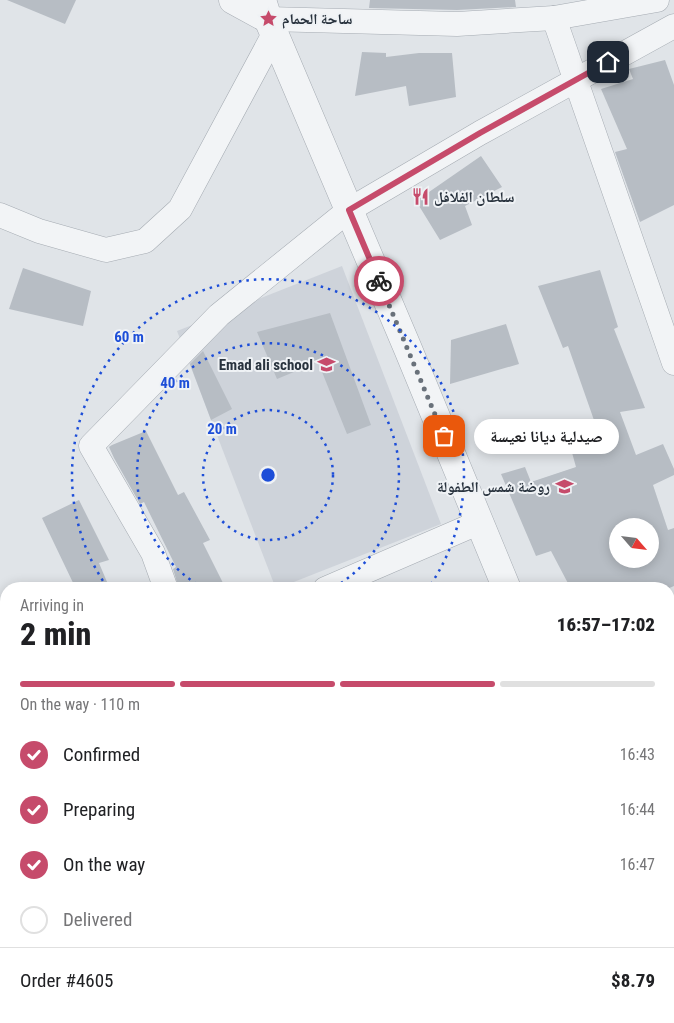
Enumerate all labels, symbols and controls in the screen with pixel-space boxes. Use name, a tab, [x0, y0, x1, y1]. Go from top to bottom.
place icon: ساحة الحمام	[258, 9, 278, 29]
place label: ساحة الحمام	[282, 10, 352, 29]
pin	[587, 41, 629, 83]
icon: home	[594, 48, 622, 76]
restaurant icon: سلطان الفلافل	[410, 187, 430, 207]
place label: سلطان الفلافل	[434, 188, 514, 206]
courier	[354, 256, 404, 306]
icon: bike	[365, 267, 393, 295]
text: 60 m	[114, 328, 144, 346]
school or university icon: Emad ali school	[317, 355, 337, 375]
place label: Emad ali school	[219, 356, 313, 374]
text: 40 m	[160, 374, 190, 392]
pin	[423, 415, 465, 457]
callout: صيدلية ديانا نعيسة	[474, 418, 619, 454]
text: 20 m	[207, 420, 237, 438]
icon: bag	[430, 422, 458, 450]
text: صيدلية ديانا نعيسة	[490, 427, 603, 446]
centre of rings	[259, 466, 277, 484]
school or university icon: روضة شمس الطفولة	[554, 477, 574, 497]
place label: روضة شمس الطفولة	[437, 478, 550, 496]
north arrow	[609, 518, 659, 568]
map controls	[609, 518, 659, 568]
text: Arriving in	[20, 596, 84, 615]
text: 16:57–17:02	[557, 613, 655, 636]
text: 2 min	[20, 615, 91, 653]
text: On the way · 110 m	[20, 695, 140, 714]
icon: check	[20, 741, 48, 769]
text: Confirmed	[63, 743, 140, 766]
text: 16:43	[620, 745, 655, 764]
icon: check	[20, 796, 48, 824]
text: Preparing	[63, 798, 135, 821]
text: 16:44	[620, 800, 655, 819]
icon: check	[20, 851, 48, 879]
text: On the way	[63, 853, 145, 876]
text: 16:47	[620, 855, 655, 874]
text: Delivered	[63, 908, 132, 931]
text: Order #4605	[20, 969, 113, 992]
text: $8.79	[611, 969, 655, 992]

